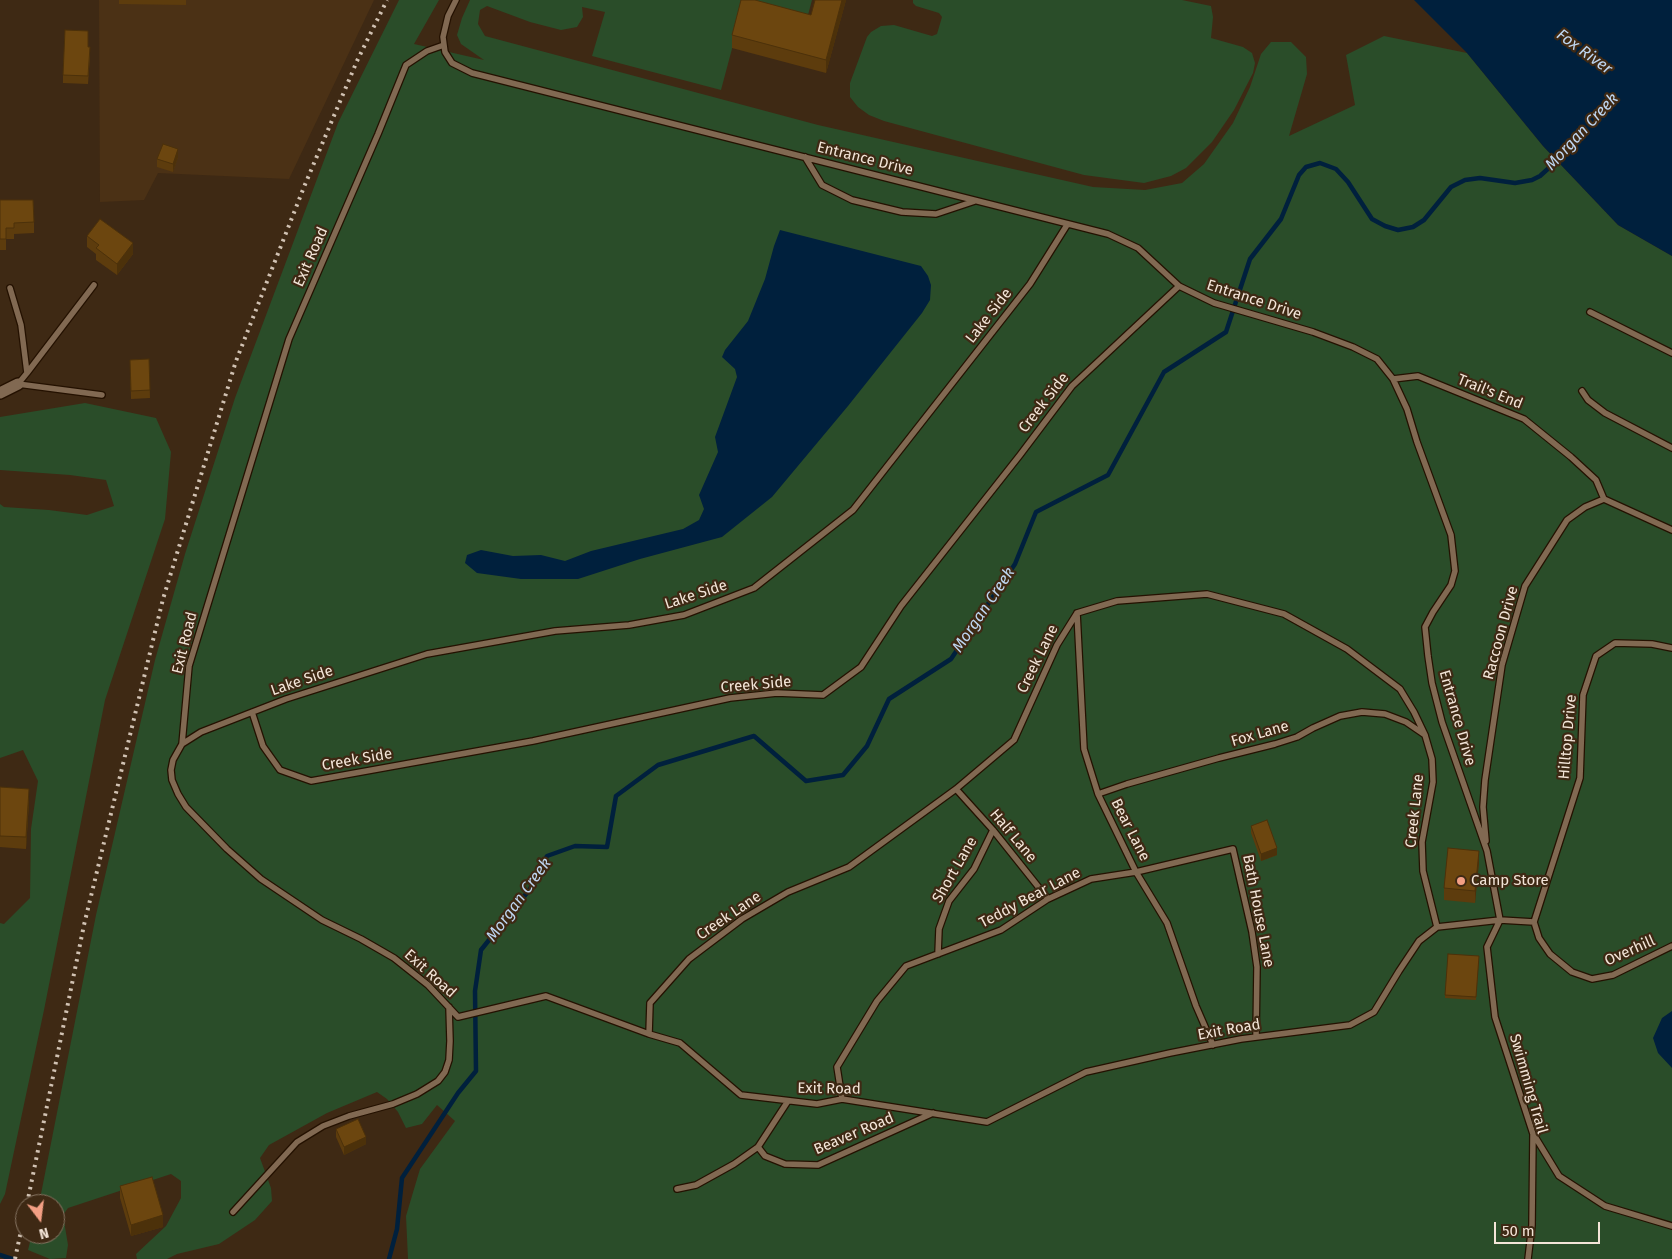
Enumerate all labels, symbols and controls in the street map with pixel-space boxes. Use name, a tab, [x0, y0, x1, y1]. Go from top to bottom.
water label: Fox River	[1552, 25, 1616, 79]
water label: Morgan Creek	[1541, 89, 1623, 175]
street label: Entrance Drive	[815, 138, 915, 180]
street label: Exit Road	[290, 224, 332, 290]
street label: Entrance Drive	[1204, 276, 1304, 324]
street label: Lake Side	[962, 285, 1016, 347]
street label: Creek Side	[1015, 369, 1073, 437]
street label: Trail's End	[1455, 371, 1525, 413]
water label: Morgan Creek	[949, 564, 1019, 656]
street label: Lake Side	[662, 576, 730, 614]
street label: Raccoon Drive	[1480, 584, 1522, 682]
street label: Exit Road	[169, 610, 201, 676]
street label: Creek Lane	[1014, 622, 1062, 696]
street label: Lake Side	[268, 662, 336, 700]
street label: Entrance Drive	[1435, 668, 1479, 768]
street label: Creek Side	[720, 673, 792, 697]
street label: Hilltop Drive	[1555, 694, 1581, 780]
street label: Fox Lane	[1229, 717, 1291, 751]
street label: Creek Side	[320, 745, 394, 775]
street label: Creek Lane	[1402, 773, 1428, 849]
street label: Bear Lane	[1107, 796, 1153, 864]
street label: Half Lane	[986, 806, 1040, 866]
street label: Short Lane	[929, 834, 981, 906]
street label: Bath House Lane	[1238, 853, 1278, 969]
water label: Morgan Creek	[482, 855, 556, 945]
street label: Teddy Bear Lane	[976, 864, 1084, 932]
place label: Camp Store	[1471, 872, 1549, 890]
marker: Camp Store	[1455, 875, 1467, 887]
street label: Creek Lane	[693, 888, 765, 944]
street label: Overhill	[1602, 932, 1658, 970]
street label: Exit Road	[400, 946, 460, 1002]
street label: Exit Road	[1196, 1016, 1262, 1044]
street label: Swimming Trail	[1505, 1032, 1551, 1136]
street label: Exit Road	[797, 1079, 861, 1099]
street label: Beaver Road	[811, 1109, 897, 1159]
north arrow	[15, 1194, 65, 1244]
scale bar	[1497, 1212, 1603, 1244]
text: 50 m	[1502, 1222, 1535, 1240]
text: N	[37, 1224, 50, 1242]

